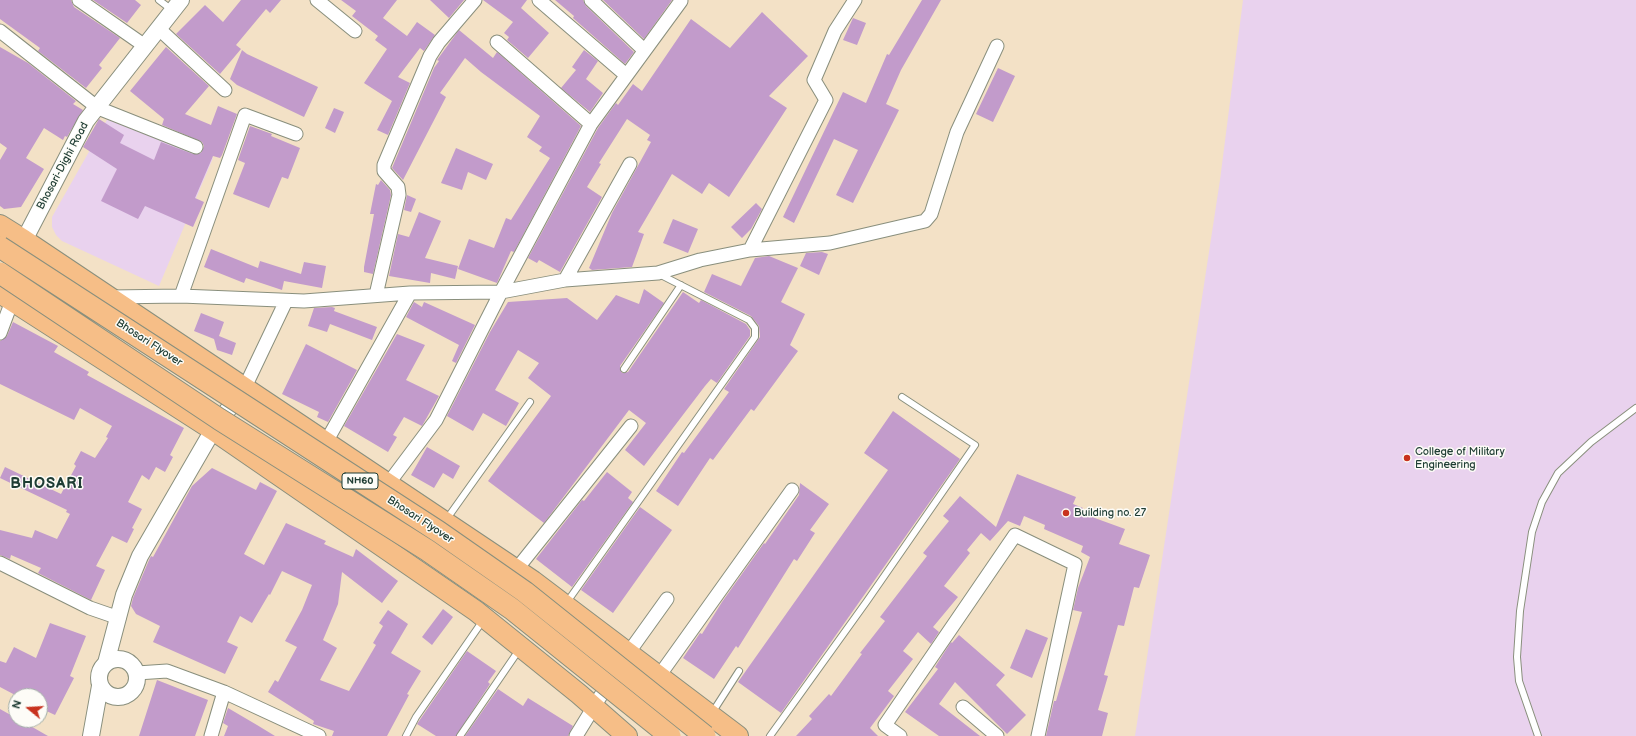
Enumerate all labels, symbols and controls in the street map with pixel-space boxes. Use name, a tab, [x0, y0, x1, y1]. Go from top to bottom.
street label: Bhosari-Dighi Road	[34, 120, 92, 212]
street label: Bhosari Flyover	[113, 317, 185, 369]
place label: College of Military Engineering	[1415, 445, 1505, 471]
marker: College of Military Engineering	[1402, 453, 1412, 463]
road number: NH60	[342, 473, 378, 489]
district label: BHOSARI	[10, 475, 84, 493]
street label: Bhosari Flyover	[384, 494, 456, 546]
place label: Building no. 27	[1074, 506, 1146, 520]
marker: Building no. 27	[1061, 508, 1071, 518]
north arrow	[8, 688, 48, 728]
text: N	[10, 699, 25, 710]

